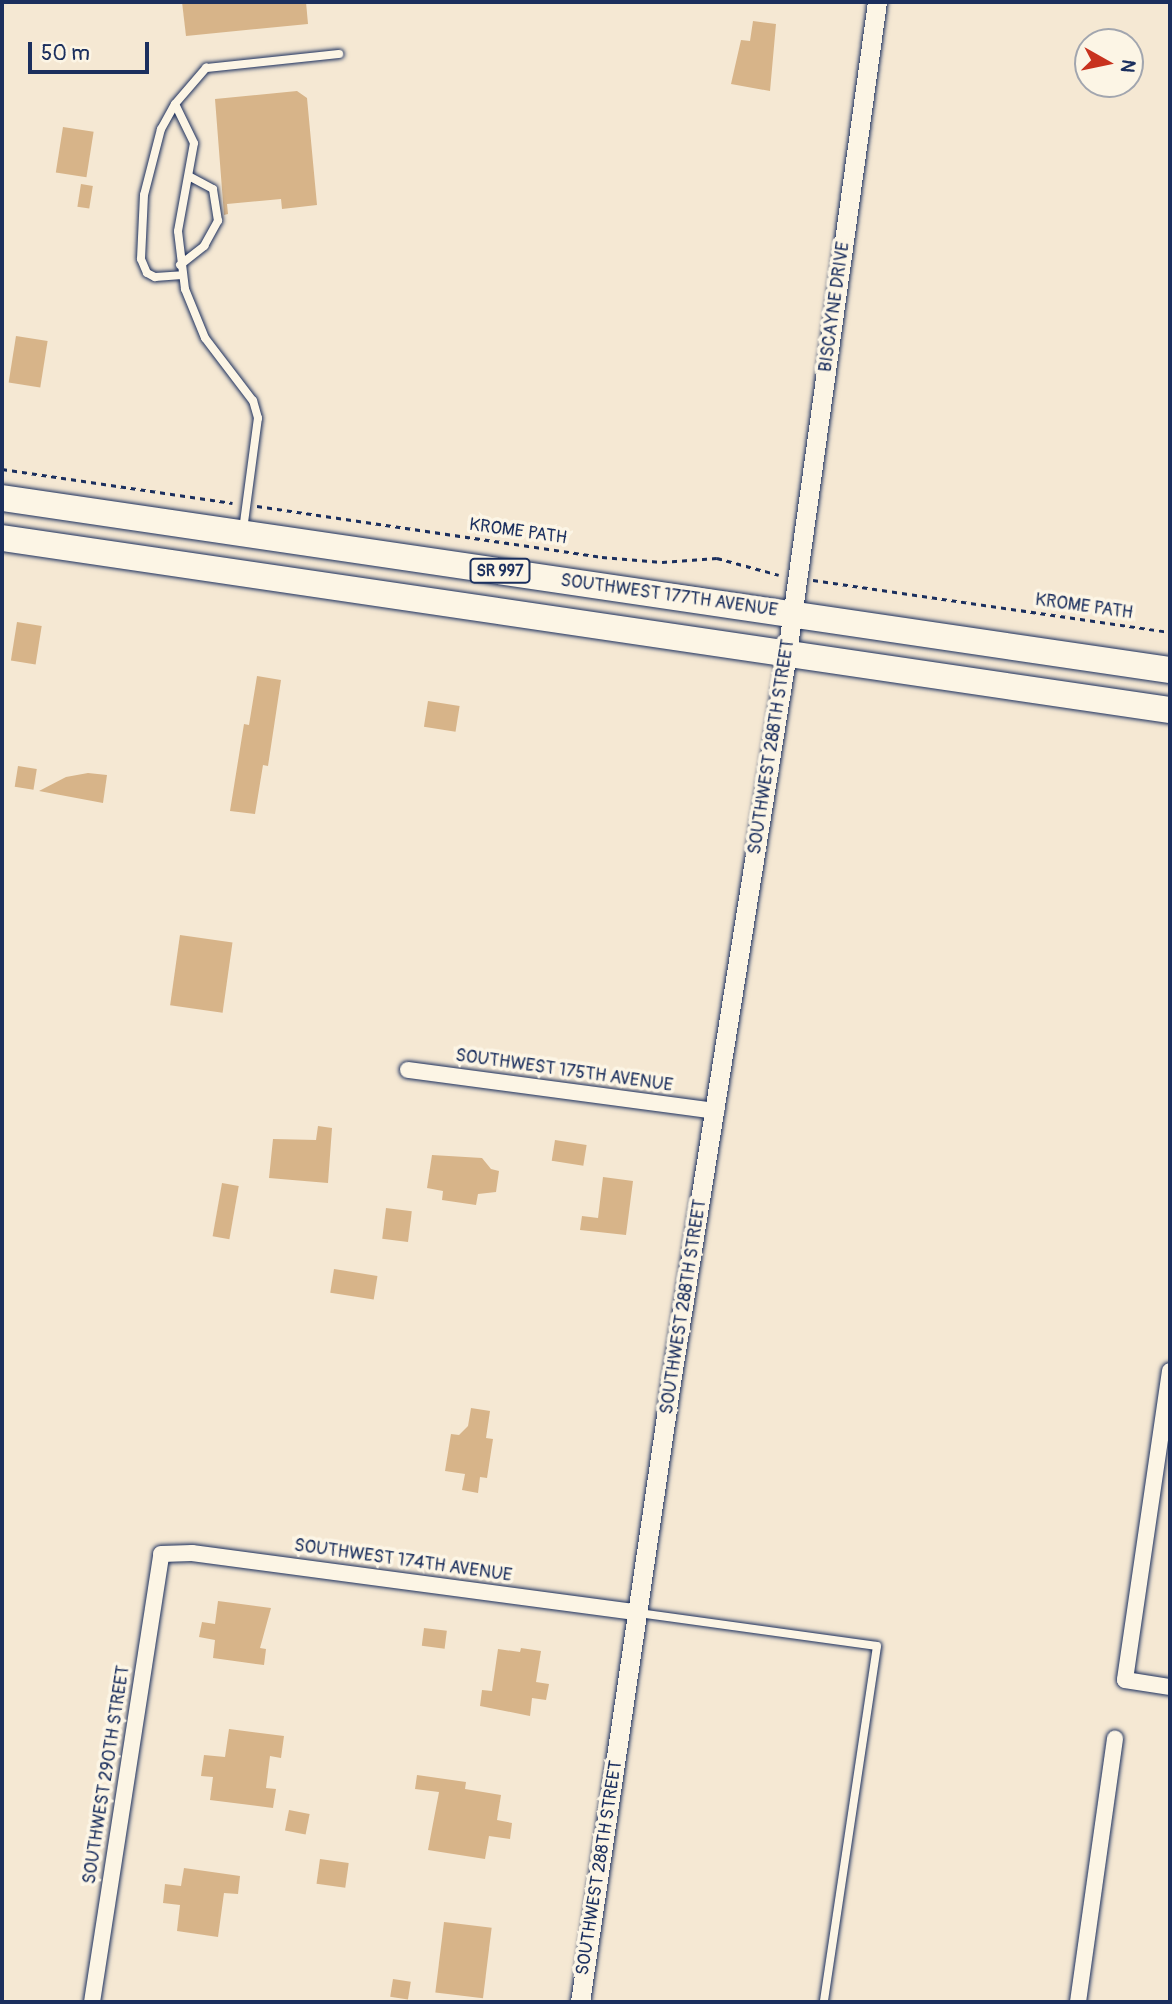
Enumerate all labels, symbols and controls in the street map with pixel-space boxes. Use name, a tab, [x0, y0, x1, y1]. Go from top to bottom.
scale bar	[32, 28, 152, 72]
north arrow	[1074, 28, 1144, 98]
text: 50 m	[41, 40, 90, 67]
text: N	[1115, 58, 1141, 74]
street label: BISCAYNE DRIVE	[815, 240, 855, 374]
street label: KROME PATH	[468, 514, 568, 550]
road number: SR 997	[468, 558, 532, 584]
street label: SOUTHWEST 177TH AVENUE	[559, 570, 779, 622]
street label: KROME PATH	[1034, 589, 1134, 625]
street label: SOUTHWEST 288TH STREET	[744, 638, 800, 856]
street label: SOUTHWEST 175TH AVENUE	[454, 1045, 674, 1097]
street label: SOUTHWEST 288TH STREET	[656, 1198, 712, 1416]
street label: SOUTHWEST 174TH AVENUE	[293, 1535, 513, 1587]
street label: SOUTHWEST 290TH STREET	[79, 1664, 135, 1886]
street label: SOUTHWEST 288TH STREET	[572, 1759, 628, 1977]

